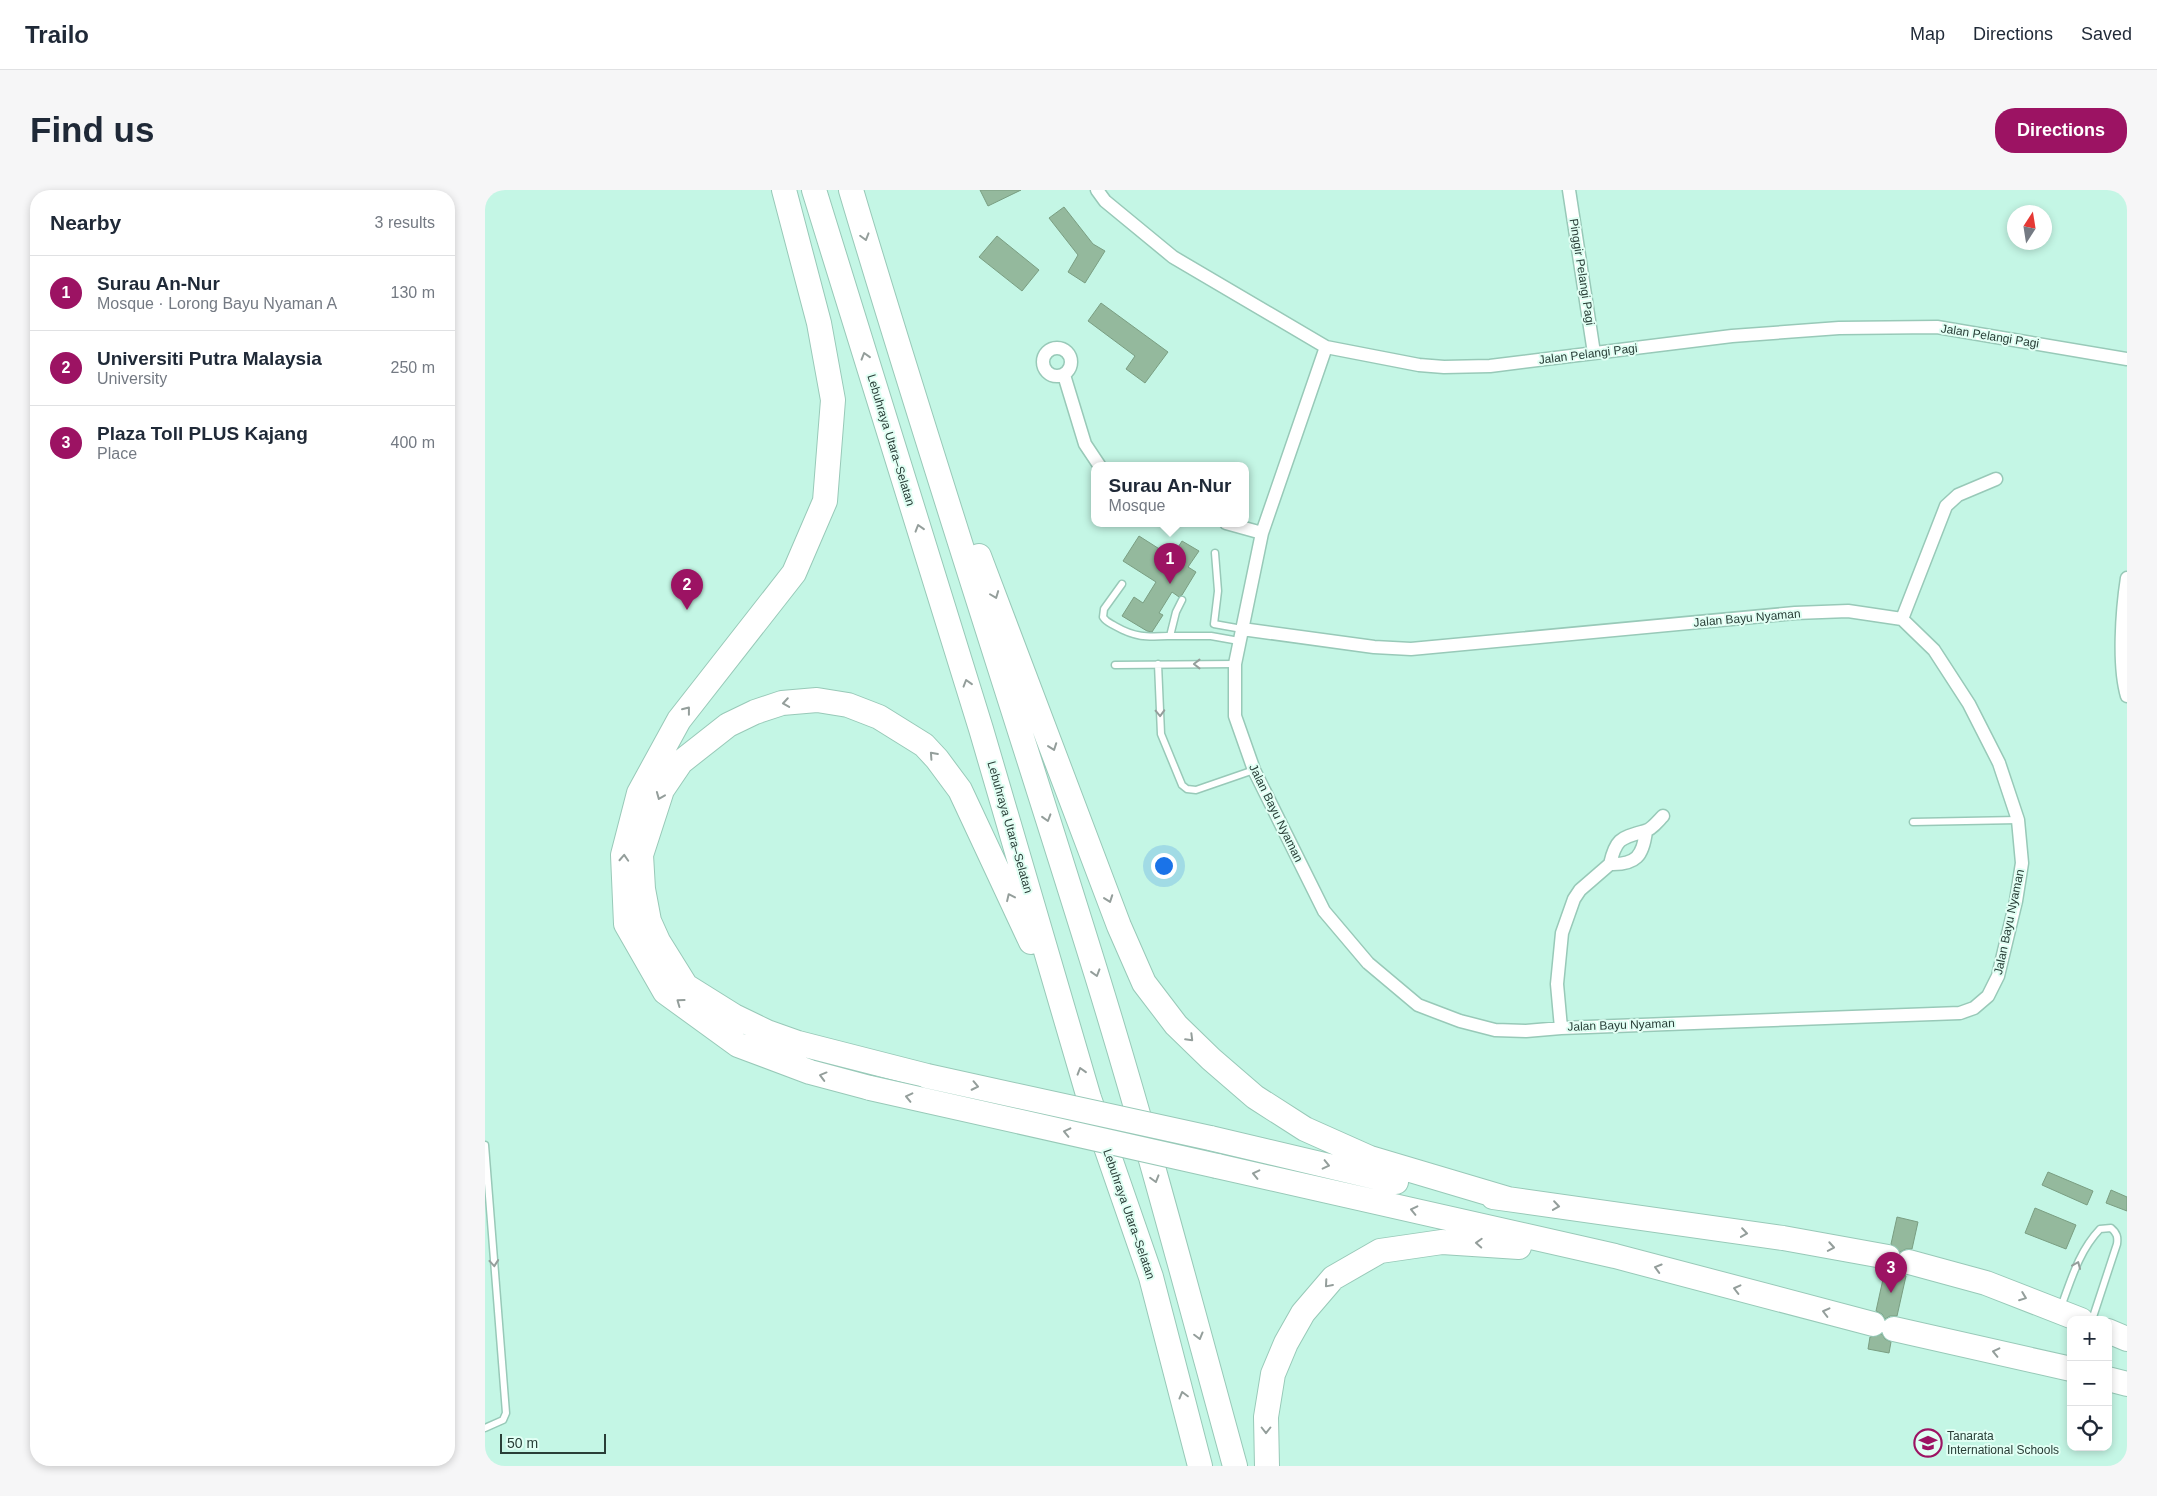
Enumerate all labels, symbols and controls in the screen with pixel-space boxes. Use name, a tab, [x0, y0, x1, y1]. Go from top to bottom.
text: Trailo	[25, 21, 89, 48]
text: Map	[1910, 24, 1945, 44]
text: Directions	[1973, 24, 2053, 44]
text: Saved	[2081, 24, 2132, 44]
button: Directions	[1995, 108, 2127, 153]
text: Find us	[30, 110, 154, 149]
north arrow	[2007, 205, 2052, 250]
text: Nearby	[50, 211, 121, 234]
text: 3 results	[375, 214, 435, 231]
street label: Pinggir Pelangi Pagi	[1567, 218, 1597, 326]
one-way arrow	[860, 232, 870, 240]
text: Surau An-Nur	[97, 273, 220, 294]
text: 1	[62, 284, 70, 301]
text: 130 m	[391, 284, 435, 301]
text: Mosque · Lorong Bayu Nyaman A	[97, 295, 337, 312]
street label: Jalan Pelangi Pagi	[1940, 321, 2040, 351]
street label: Jalan Pelangi Pagi	[1538, 341, 1638, 367]
text: Universiti Putra Malaysia	[97, 348, 322, 369]
one-way arrow	[861, 352, 871, 360]
text: 2	[62, 359, 70, 376]
text: 250 m	[391, 359, 435, 376]
text: University	[97, 370, 167, 387]
street label: Lebuhraya Utara–Selatan	[864, 373, 918, 507]
text: Plaza Toll PLUS Kajang	[97, 423, 308, 444]
text: 3	[62, 434, 70, 451]
text: 400 m	[391, 434, 435, 451]
text: Place	[97, 445, 137, 462]
popup	[1091, 462, 1249, 527]
text: Surau An-Nur	[1109, 475, 1231, 496]
text: Mosque	[1109, 497, 1166, 514]
one-way arrow	[914, 524, 924, 532]
pin: 1	[1154, 543, 1186, 584]
pin: 2	[671, 569, 703, 610]
one-way arrow	[989, 591, 999, 599]
street label: Jalan Bayu Nyaman	[1693, 606, 1801, 630]
one-way arrow	[1193, 659, 1200, 669]
one-way arrow	[963, 679, 973, 687]
one-way arrow	[782, 698, 791, 708]
one-way arrow	[681, 707, 690, 716]
one-way arrow	[1155, 709, 1166, 717]
one-way arrow	[1047, 742, 1057, 751]
one-way arrow	[930, 752, 939, 761]
street label: Lebuhraya Utara–Selatan	[984, 759, 1036, 895]
street label: Jalan Bayu Nyaman	[1246, 762, 1306, 864]
one-way arrow	[656, 791, 667, 800]
one-way arrow	[1041, 813, 1051, 821]
your location	[1151, 853, 1177, 879]
one-way arrow	[618, 854, 629, 862]
street label: Jalan Bayu Nyaman	[1991, 868, 2027, 976]
one-way arrow	[1006, 894, 1016, 903]
one-way arrow	[1103, 895, 1113, 903]
one-way arrow	[1090, 968, 1100, 976]
one-way arrow	[676, 999, 686, 1008]
street label: Jalan Bayu Nyaman	[1567, 1016, 1675, 1034]
one-way arrow	[1184, 1032, 1193, 1041]
one-way arrow	[1077, 1067, 1087, 1075]
one-way arrow	[820, 1071, 828, 1081]
one-way arrow	[970, 1081, 979, 1091]
one-way arrow	[904, 1092, 913, 1103]
one-way arrow	[1063, 1127, 1072, 1138]
street label: Lebuhraya Utara–Selatan	[1100, 1147, 1158, 1281]
one-way arrow	[1321, 1159, 1330, 1170]
one-way arrow	[1251, 1169, 1260, 1180]
one-way arrow	[1150, 1175, 1160, 1183]
one-way arrow	[1552, 1200, 1560, 1211]
one-way arrow	[1410, 1205, 1418, 1216]
one-way arrow	[1740, 1227, 1749, 1237]
one-way arrow	[1475, 1238, 1483, 1249]
one-way arrow	[1827, 1241, 1836, 1251]
pin: 3	[1875, 1252, 1907, 1293]
one-way arrow	[489, 1259, 500, 1267]
one-way arrow	[2071, 1261, 2082, 1270]
one-way arrow	[1653, 1263, 1662, 1274]
one-way arrow	[1325, 1278, 1334, 1287]
one-way arrow	[1732, 1284, 1741, 1295]
one-way arrow	[2018, 1291, 2026, 1301]
one-way arrow	[1822, 1307, 1830, 1318]
map controls	[2067, 1316, 2112, 1451]
button: +	[2067, 1316, 2112, 1361]
one-way arrow	[1194, 1331, 1204, 1339]
one-way arrow	[1991, 1347, 2000, 1357]
button: −	[2067, 1361, 2112, 1406]
one-way arrow	[1178, 1392, 1188, 1400]
button: locate	[2067, 1406, 2112, 1451]
one-way arrow	[1261, 1426, 1271, 1434]
school or university icon: Tanarata International Schools	[1913, 1428, 1943, 1458]
place label: Tanarata International Schools	[1947, 1429, 2059, 1457]
scale bar	[500, 1431, 606, 1454]
text: 50 m	[507, 1435, 538, 1451]

